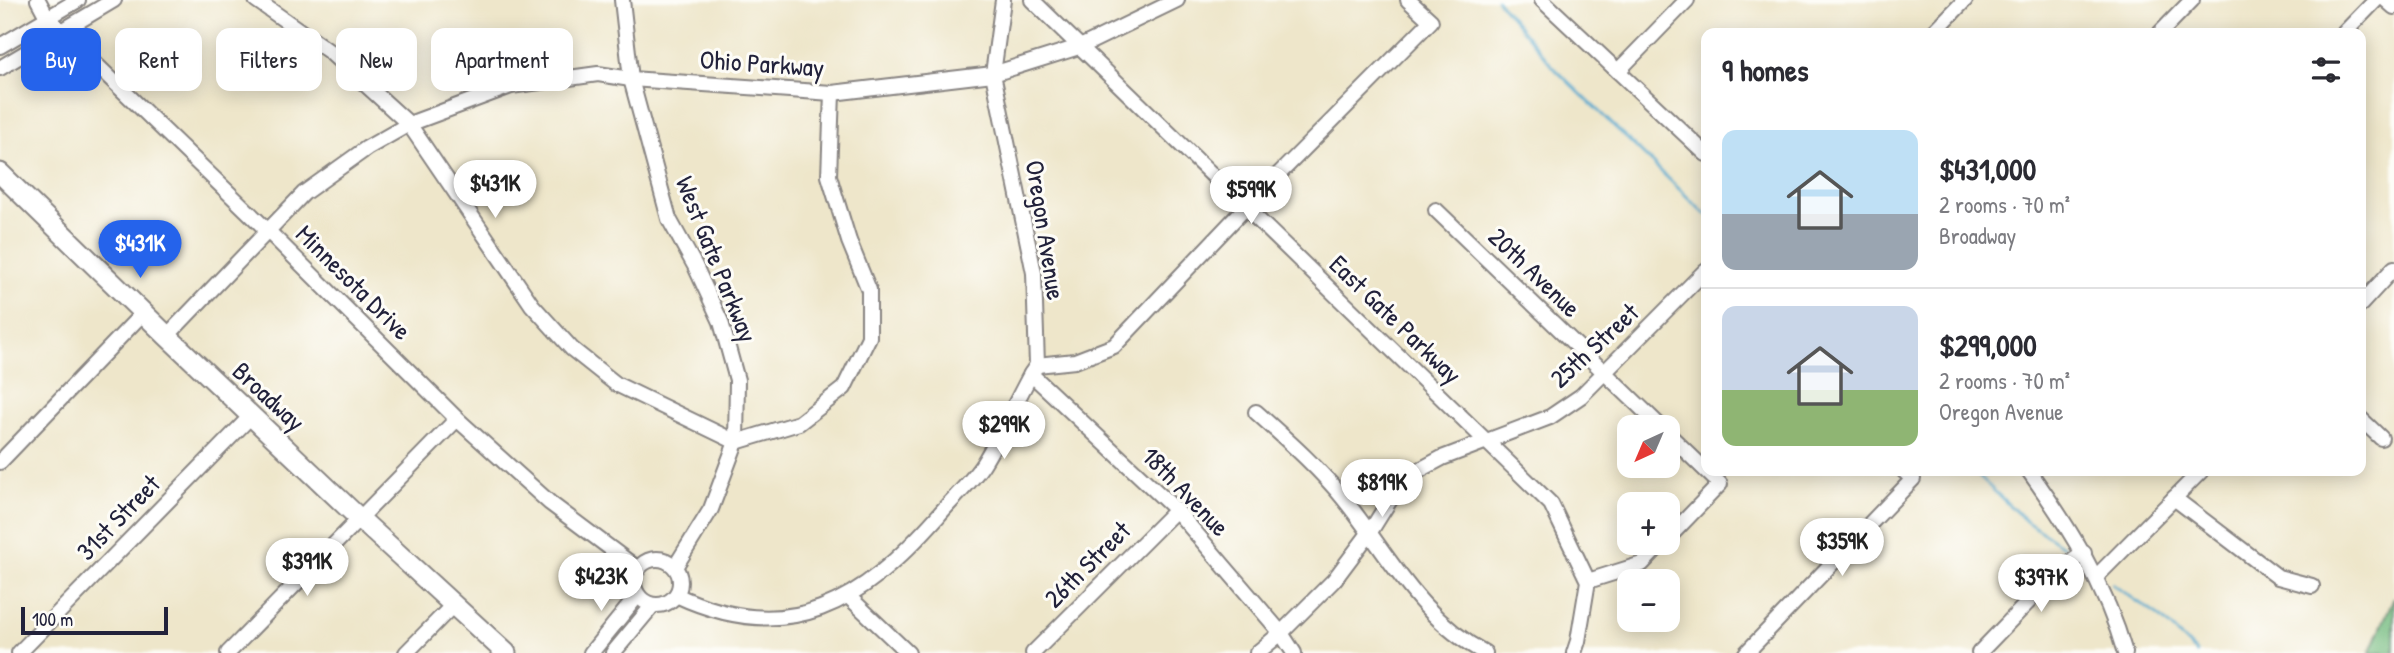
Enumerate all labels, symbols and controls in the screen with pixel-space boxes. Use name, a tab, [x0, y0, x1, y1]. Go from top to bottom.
chip: Buy	[21, 28, 101, 91]
chip: Rent	[115, 28, 202, 91]
chip: Filters	[216, 28, 322, 91]
chip: New	[336, 28, 417, 91]
chip: Apartment	[431, 28, 573, 91]
street label: Ohio Parkway	[699, 41, 825, 85]
text: 9 homes	[1722, 50, 1809, 90]
icon: filters	[2307, 51, 2345, 89]
text: $431,000	[1939, 149, 2036, 189]
street label: Oregon Avenue	[1018, 158, 1074, 302]
icon: home	[1778, 158, 1862, 242]
pin: $431K	[446, 160, 544, 220]
pin: $599K	[1202, 166, 1300, 226]
text: $431K	[470, 167, 520, 198]
street label: West Gate Parkway	[668, 171, 766, 347]
text: $599K	[1226, 173, 1276, 204]
text: 2 rooms · 70 m²	[1939, 189, 2070, 220]
street label: Minnesota Drive	[289, 217, 419, 347]
street label: 20th Avenue	[1481, 219, 1589, 325]
pin: $431K	[91, 220, 189, 280]
text: Broadway	[1939, 220, 2016, 251]
text: $431K	[115, 227, 165, 258]
street label: East Gate Parkway	[1322, 247, 1470, 391]
street label: 25th Street	[1542, 294, 1647, 395]
text: $299,000	[1939, 325, 2037, 365]
icon: home	[1778, 334, 1862, 418]
street label: Broadway	[225, 353, 313, 439]
text: 2 rooms · 70 m²	[1939, 365, 2070, 396]
text: Oregon Avenue	[1939, 396, 2063, 427]
pin: $299K	[955, 402, 1053, 461]
text: $299K	[978, 408, 1030, 439]
north arrow	[1617, 415, 1680, 478]
map controls	[1617, 415, 1680, 632]
street label: 18th Avenue	[1134, 438, 1238, 544]
pin: $819K	[1333, 460, 1431, 519]
street label: 31st Street	[68, 466, 168, 567]
text: $819K	[1357, 466, 1407, 497]
button: +	[1617, 492, 1680, 555]
street label: 26th Street	[1036, 512, 1139, 615]
pin: $359K	[1793, 518, 1891, 578]
text: $359K	[1816, 525, 1868, 556]
pin: $391K	[258, 538, 356, 598]
text: $391K	[282, 545, 332, 576]
pin: $423K	[552, 554, 650, 613]
pin: $397K	[1992, 554, 2090, 614]
text: $423K	[574, 560, 628, 591]
text: $397K	[2014, 561, 2068, 592]
button: −	[1617, 569, 1680, 632]
scale bar	[21, 604, 168, 636]
text: 100 m	[32, 606, 73, 632]

